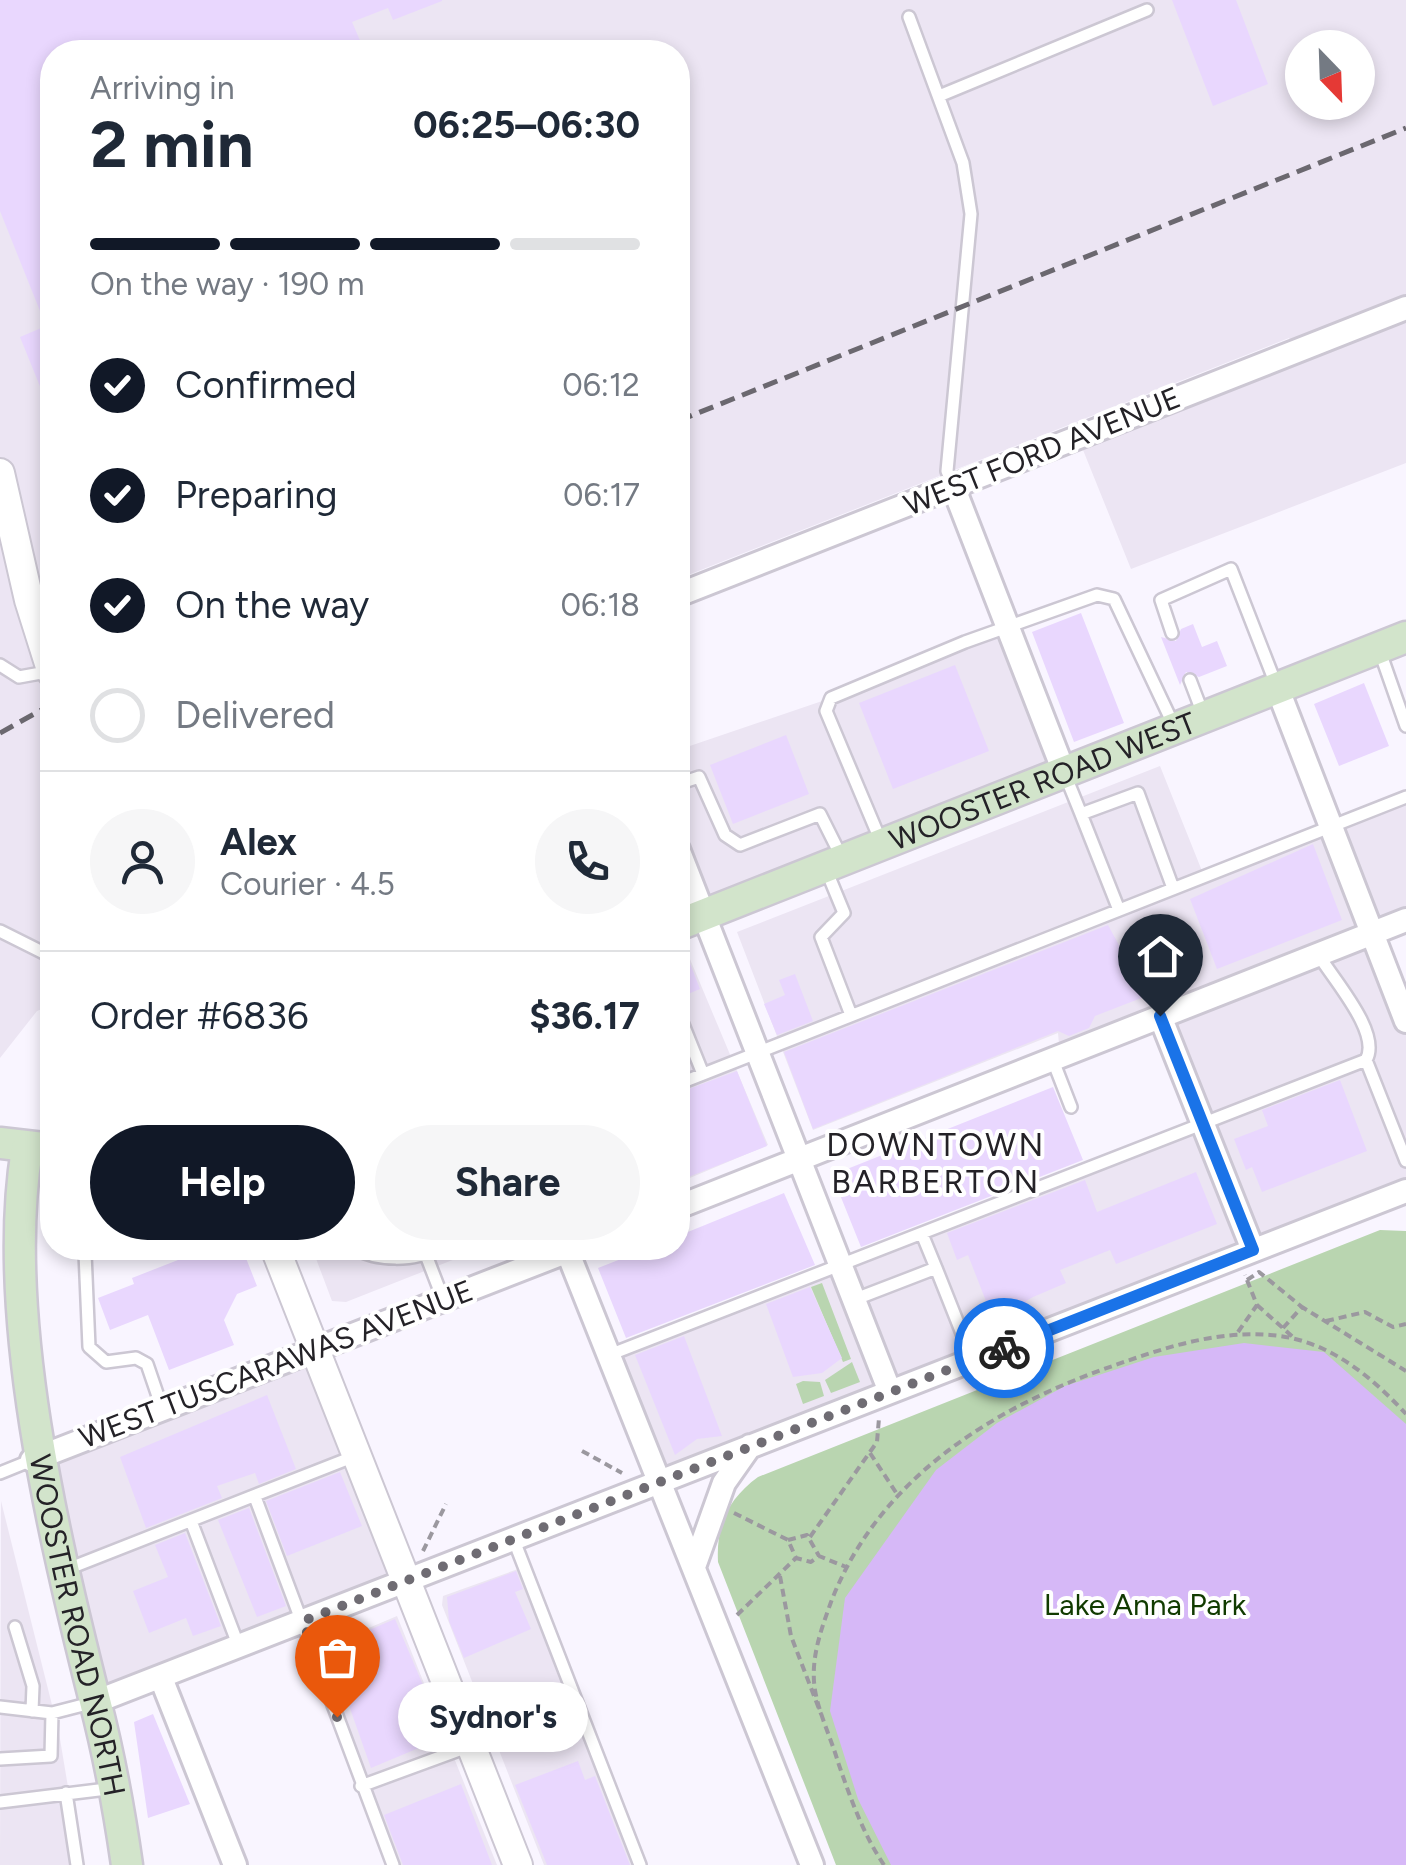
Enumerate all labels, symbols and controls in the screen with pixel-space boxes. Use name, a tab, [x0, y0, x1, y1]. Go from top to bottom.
north arrow	[1285, 30, 1375, 120]
map controls	[1285, 30, 1375, 120]
text: Arriving in	[90, 69, 235, 107]
text: 06:25–06:30	[413, 102, 640, 148]
text: 2 min	[90, 105, 254, 183]
text: On the way · 190 m	[90, 265, 364, 303]
icon: check	[90, 358, 145, 413]
text: Confirmed	[175, 362, 357, 408]
text: 06:12	[562, 366, 640, 404]
street label: WEST FORD AVENUE	[898, 379, 1186, 523]
icon: check	[90, 468, 145, 523]
text: Preparing	[175, 472, 337, 518]
text: 06:17	[563, 476, 640, 514]
icon: check	[90, 578, 145, 633]
text: On the way	[175, 582, 369, 628]
text: 06:18	[560, 586, 640, 624]
text: Delivered	[175, 692, 335, 738]
street label: WOOSTER ROAD WEST	[884, 703, 1201, 858]
button: person	[90, 809, 195, 914]
button: phone	[535, 809, 640, 914]
text: Alex	[220, 819, 297, 865]
text: Courier · 4.5	[220, 865, 395, 903]
pin	[1118, 914, 1203, 1017]
icon: home	[1133, 929, 1188, 984]
text: Order #6836	[90, 993, 309, 1039]
text: $36.17	[529, 993, 640, 1039]
button: Help	[90, 1125, 355, 1240]
button: Share	[375, 1125, 640, 1240]
district label: DOWNTOWN BARBERTON	[826, 1126, 1046, 1201]
street label: WEST TUSCARAWAS AVENUE	[74, 1272, 478, 1456]
courier	[954, 1298, 1054, 1398]
icon: bike	[977, 1321, 1032, 1376]
street label: WOOSTER ROAD NORTH	[22, 1452, 134, 1799]
park label: Lake Anna Park	[1044, 1586, 1247, 1623]
pin	[295, 1615, 380, 1718]
icon: bag	[310, 1630, 365, 1685]
callout: Sydnor's	[397, 1682, 587, 1752]
text: Sydnor's	[429, 1698, 557, 1736]

